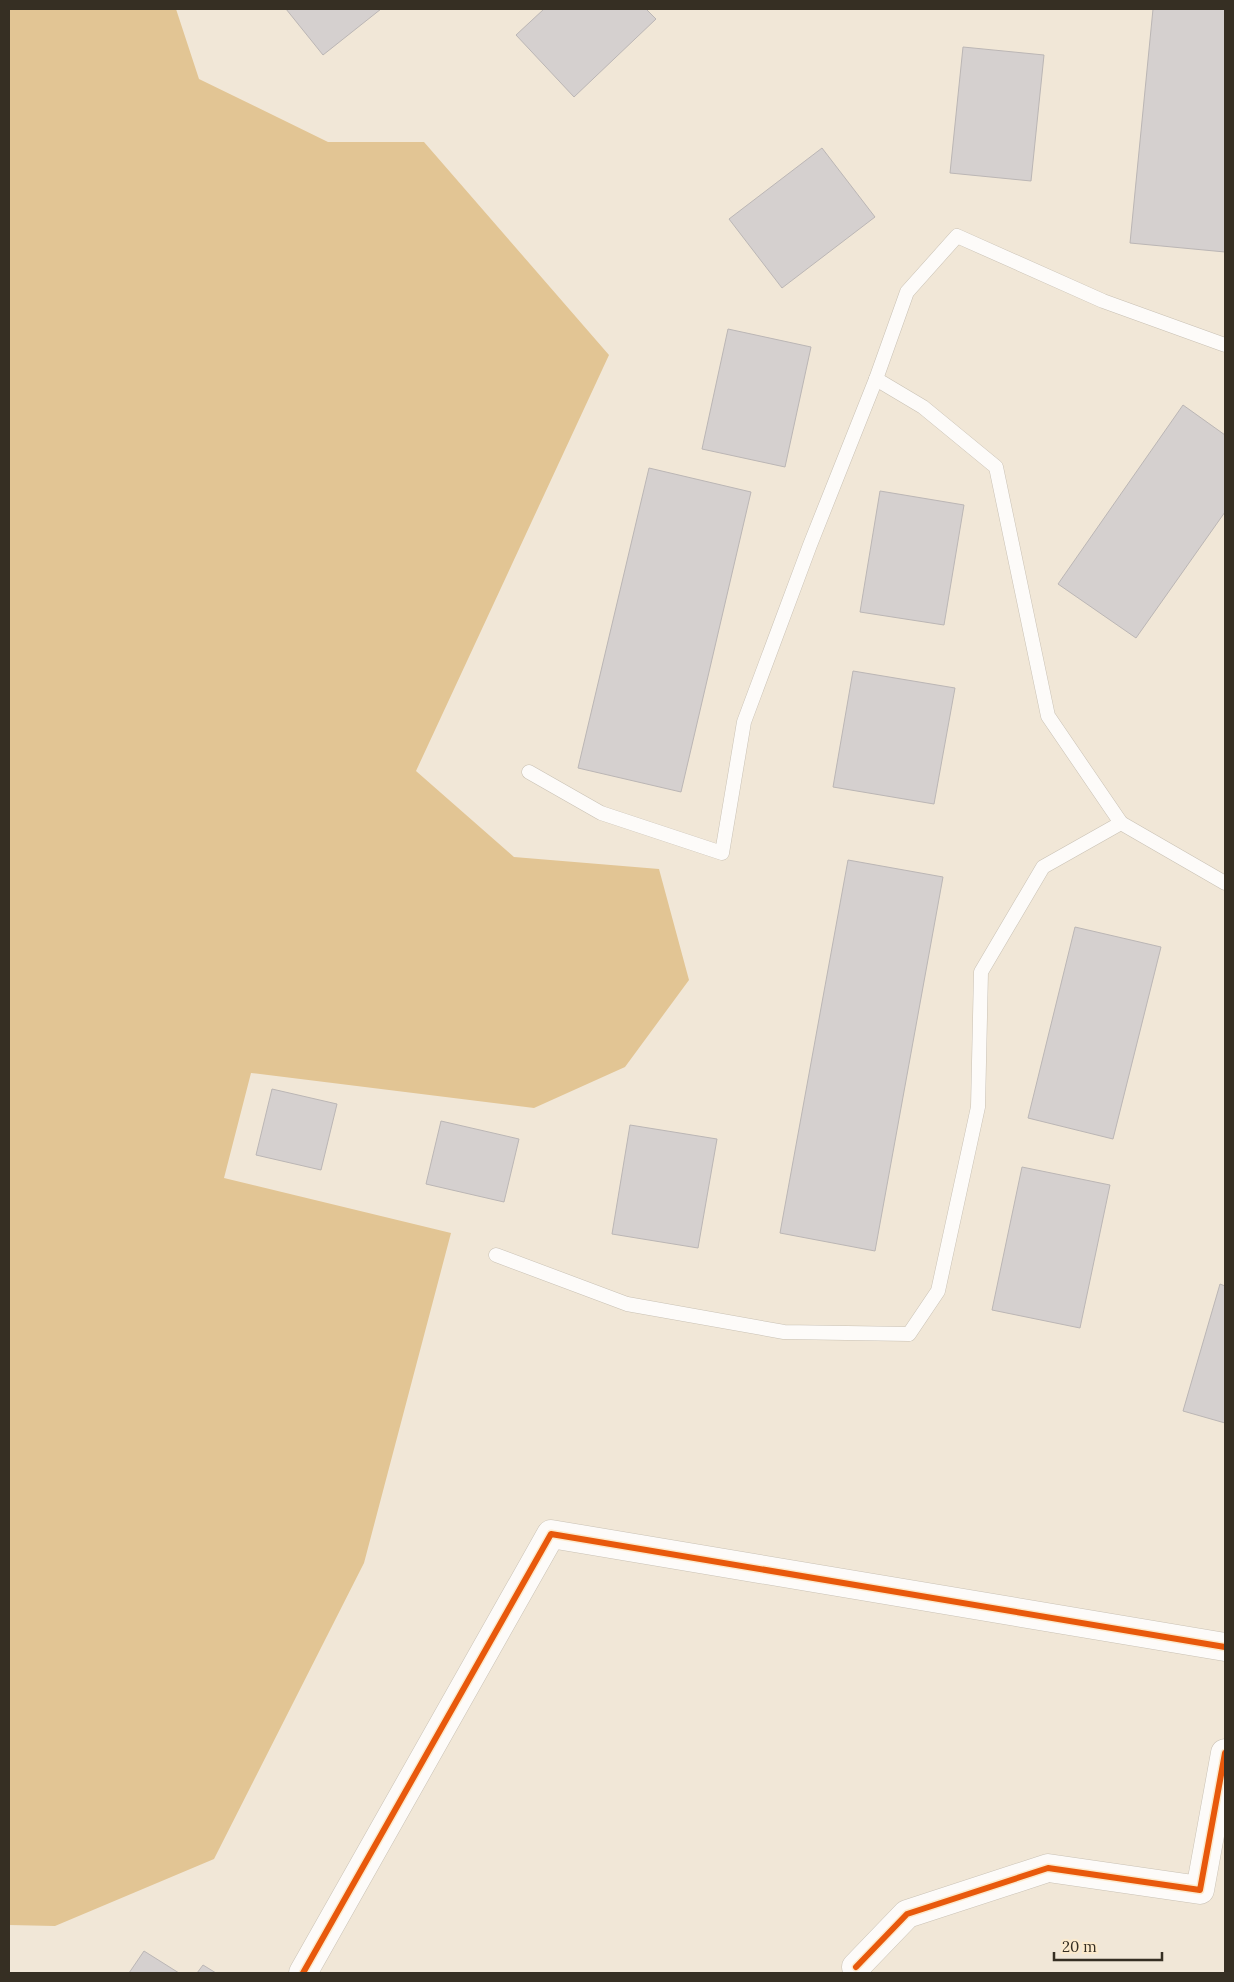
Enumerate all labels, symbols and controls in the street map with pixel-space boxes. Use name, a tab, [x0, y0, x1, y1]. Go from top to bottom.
scale bar	[1054, 1930, 1162, 1962]
text: 20 m	[1062, 1937, 1097, 1956]

